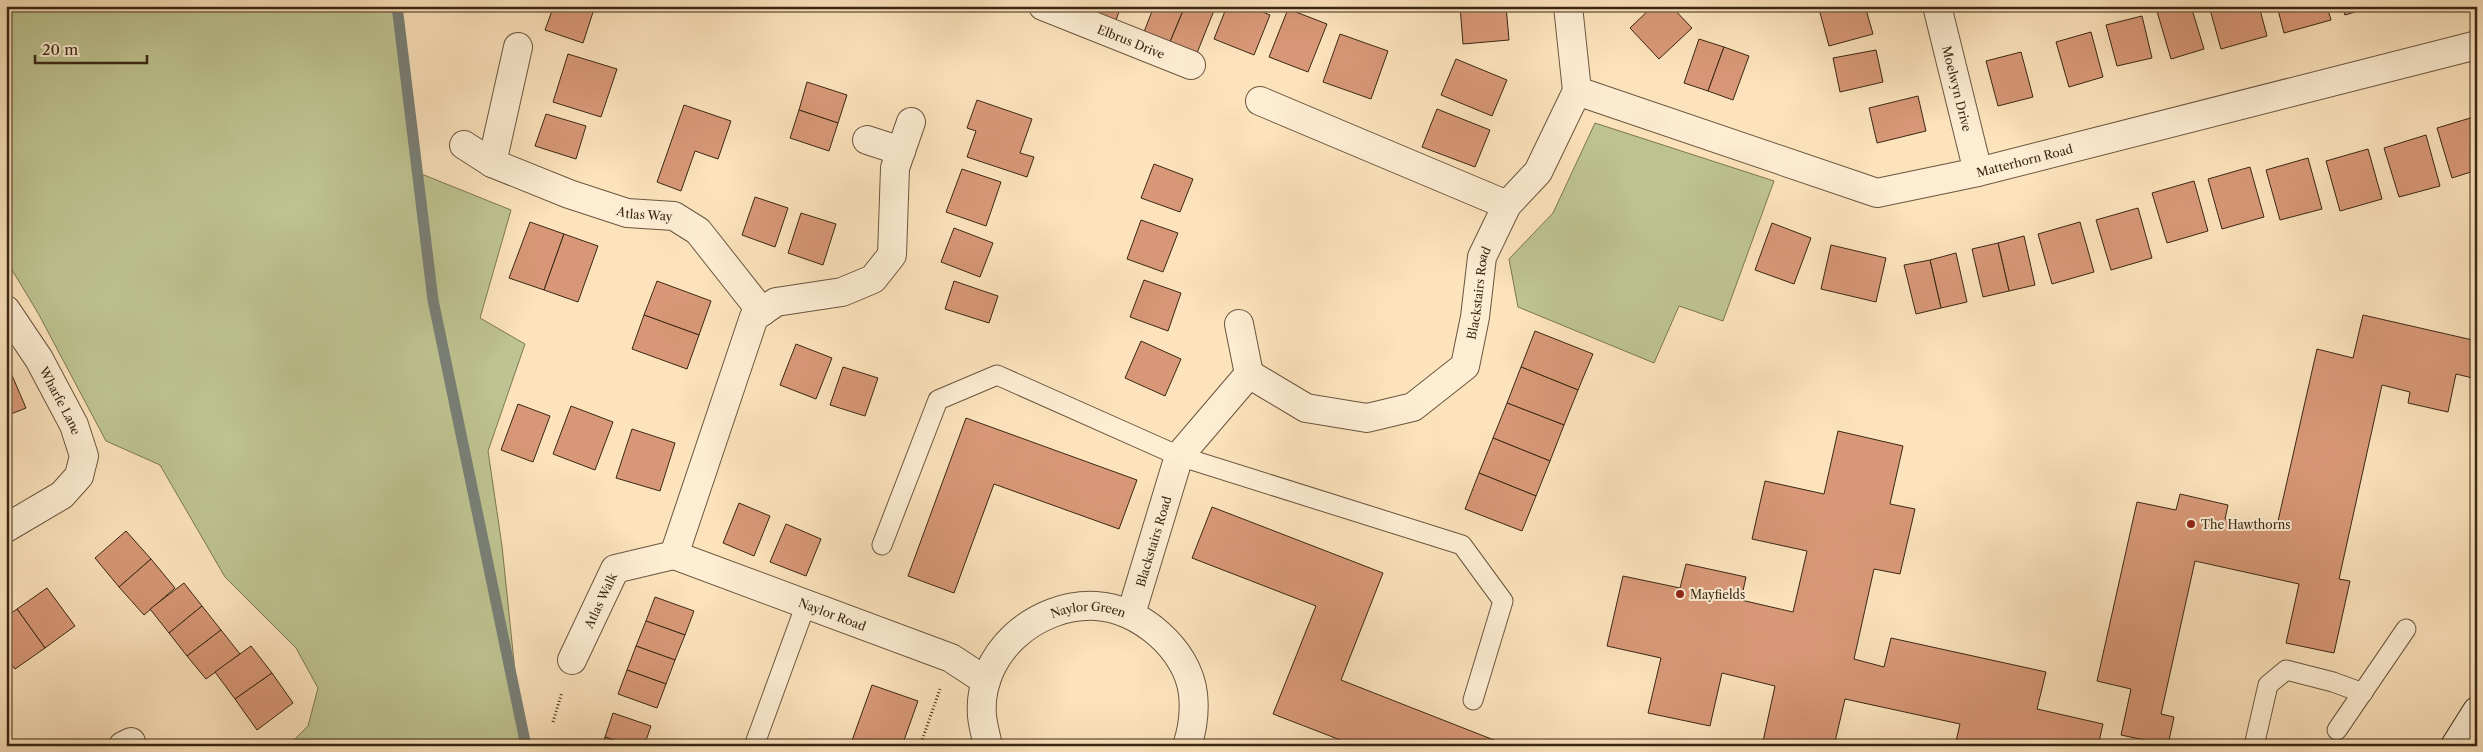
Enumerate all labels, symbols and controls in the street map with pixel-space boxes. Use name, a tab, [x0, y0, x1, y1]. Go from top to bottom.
street label: Elbrus Drive	[1095, 21, 1167, 61]
scale bar	[35, 32, 148, 64]
text: 20 m	[42, 40, 78, 59]
street label: Moelwyn Drive	[1940, 44, 1975, 133]
street label: Matterhorn Road	[1975, 141, 2075, 180]
street label: Atlas Way	[614, 202, 673, 223]
street label: Blackstairs Road	[1463, 243, 1494, 341]
street label: Wharfe Lane	[36, 363, 84, 437]
street label: Blackstairs Road	[1132, 493, 1174, 588]
place label: The Hawthorns	[2201, 517, 2290, 532]
marker: The Hawthorns	[2185, 518, 2197, 530]
street label: Atlas Walk	[580, 569, 620, 631]
place label: Mayfields	[1690, 587, 1745, 602]
marker: Mayfields	[1674, 588, 1686, 600]
street label: Naylor Road	[797, 595, 869, 634]
street label: Naylor Green	[1048, 598, 1129, 621]

